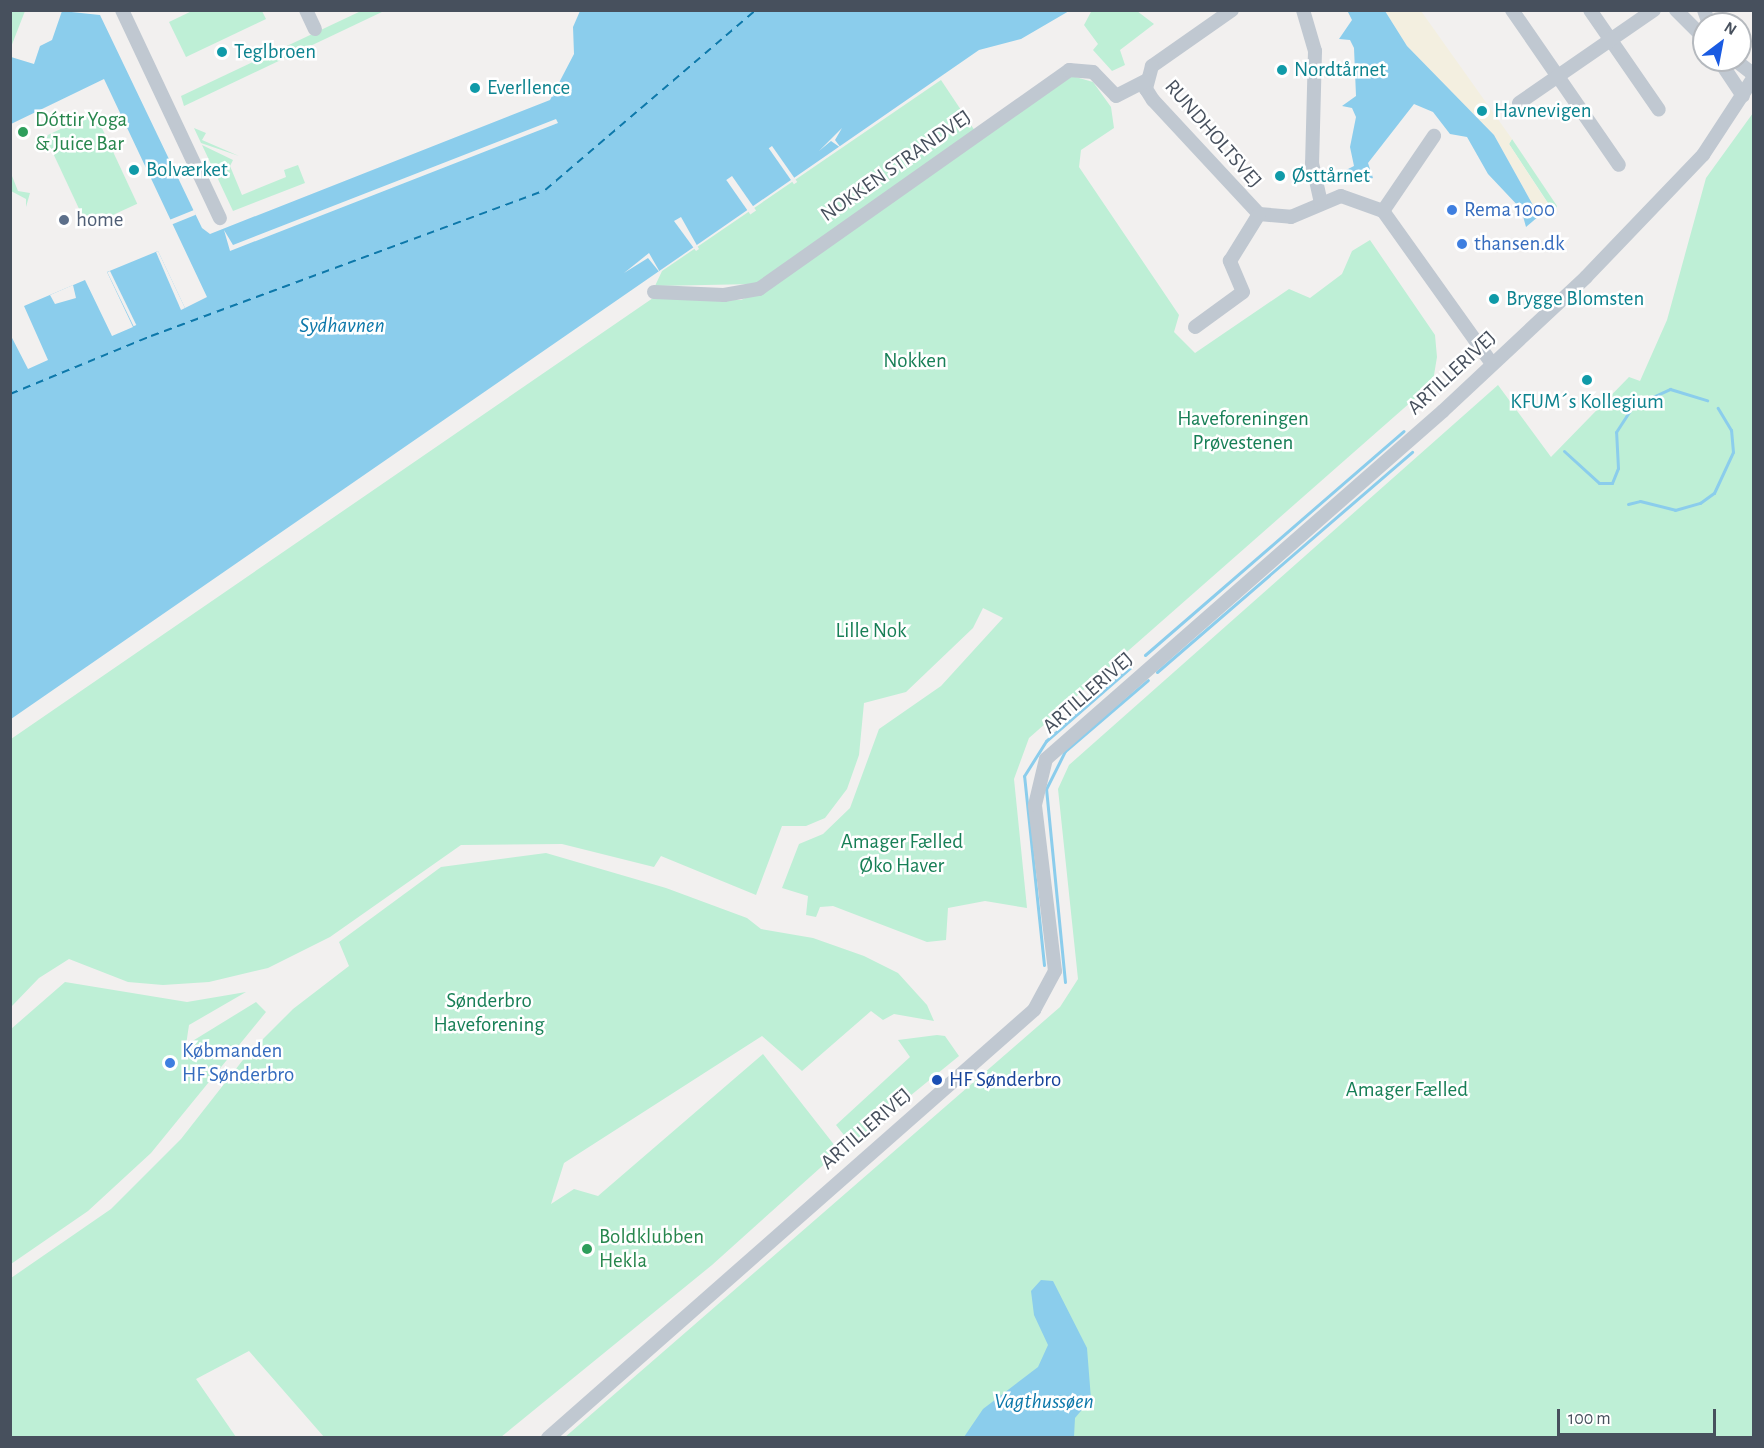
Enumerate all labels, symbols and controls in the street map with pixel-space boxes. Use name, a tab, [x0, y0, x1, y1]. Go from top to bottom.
north arrow	[1692, 12, 1752, 72]
text: N	[1722, 19, 1739, 38]
place label: Teglbroen	[234, 39, 316, 65]
marker: Teglbroen	[215, 45, 229, 59]
place label: Nordtårnet	[1294, 57, 1386, 83]
marker: Nordtårnet	[1275, 63, 1289, 77]
place label: Everllence	[487, 75, 570, 101]
street label: RUNDHOLTSVEJ	[1159, 75, 1267, 193]
marker: Everllence	[468, 81, 482, 95]
place label: Havnevigen	[1494, 98, 1591, 124]
marker: Havnevigen	[1475, 104, 1489, 118]
street label: NOKKEN STRANDVEJ	[816, 105, 976, 227]
place label: Dóttir Yoga & Juice Bar	[35, 107, 127, 157]
marker: Dóttir Yoga & Juice Bar	[16, 125, 30, 139]
place label: Bolværket	[146, 157, 228, 183]
marker: Bolværket	[127, 163, 141, 177]
place label: Østtårnet	[1292, 163, 1370, 189]
marker: Østtårnet	[1273, 169, 1287, 183]
place label: Rema 1000	[1464, 197, 1555, 223]
marker: Rema 1000	[1445, 203, 1459, 217]
place label: home	[76, 207, 124, 233]
marker: home	[57, 213, 71, 227]
place label: thansen.dk	[1474, 231, 1565, 257]
marker: thansen.dk	[1455, 237, 1469, 251]
place label: Brygge Blomsten	[1506, 286, 1644, 312]
marker: Brygge Blomsten	[1487, 292, 1501, 306]
water label: Sydhavnen	[299, 313, 385, 339]
street label: ARTILLERIVEJ	[1402, 326, 1502, 420]
park label: Nokken	[883, 348, 947, 374]
marker: KFUM´s Kollegium	[1580, 373, 1594, 387]
place label: KFUM´s Kollegium	[1510, 389, 1664, 415]
park label: Haveforeningen Prøvestenen	[1177, 406, 1309, 456]
park label: Lille Nok	[835, 618, 907, 644]
street label: ARTILLERIVEJ	[1037, 647, 1139, 739]
park label: Amager Fælled Øko Haver	[841, 829, 963, 879]
park label: Sønderbro Haveforening	[433, 988, 545, 1038]
place label: Købmanden HF Sønderbro	[182, 1038, 294, 1088]
marker: Købmanden HF Sønderbro	[163, 1056, 177, 1070]
place label: HF Sønderbro	[949, 1067, 1061, 1093]
marker: HF Sønderbro	[930, 1073, 944, 1087]
park label: Amager Fælled	[1346, 1077, 1468, 1103]
street label: ARTILLERIVEJ	[815, 1083, 917, 1175]
place label: Boldklubben Hekla	[599, 1224, 704, 1274]
marker: Boldklubben Hekla	[580, 1242, 594, 1256]
water label: Vagthussøen	[994, 1389, 1094, 1415]
scale bar	[1560, 1397, 1719, 1435]
text: 100 m	[1568, 1410, 1611, 1428]

